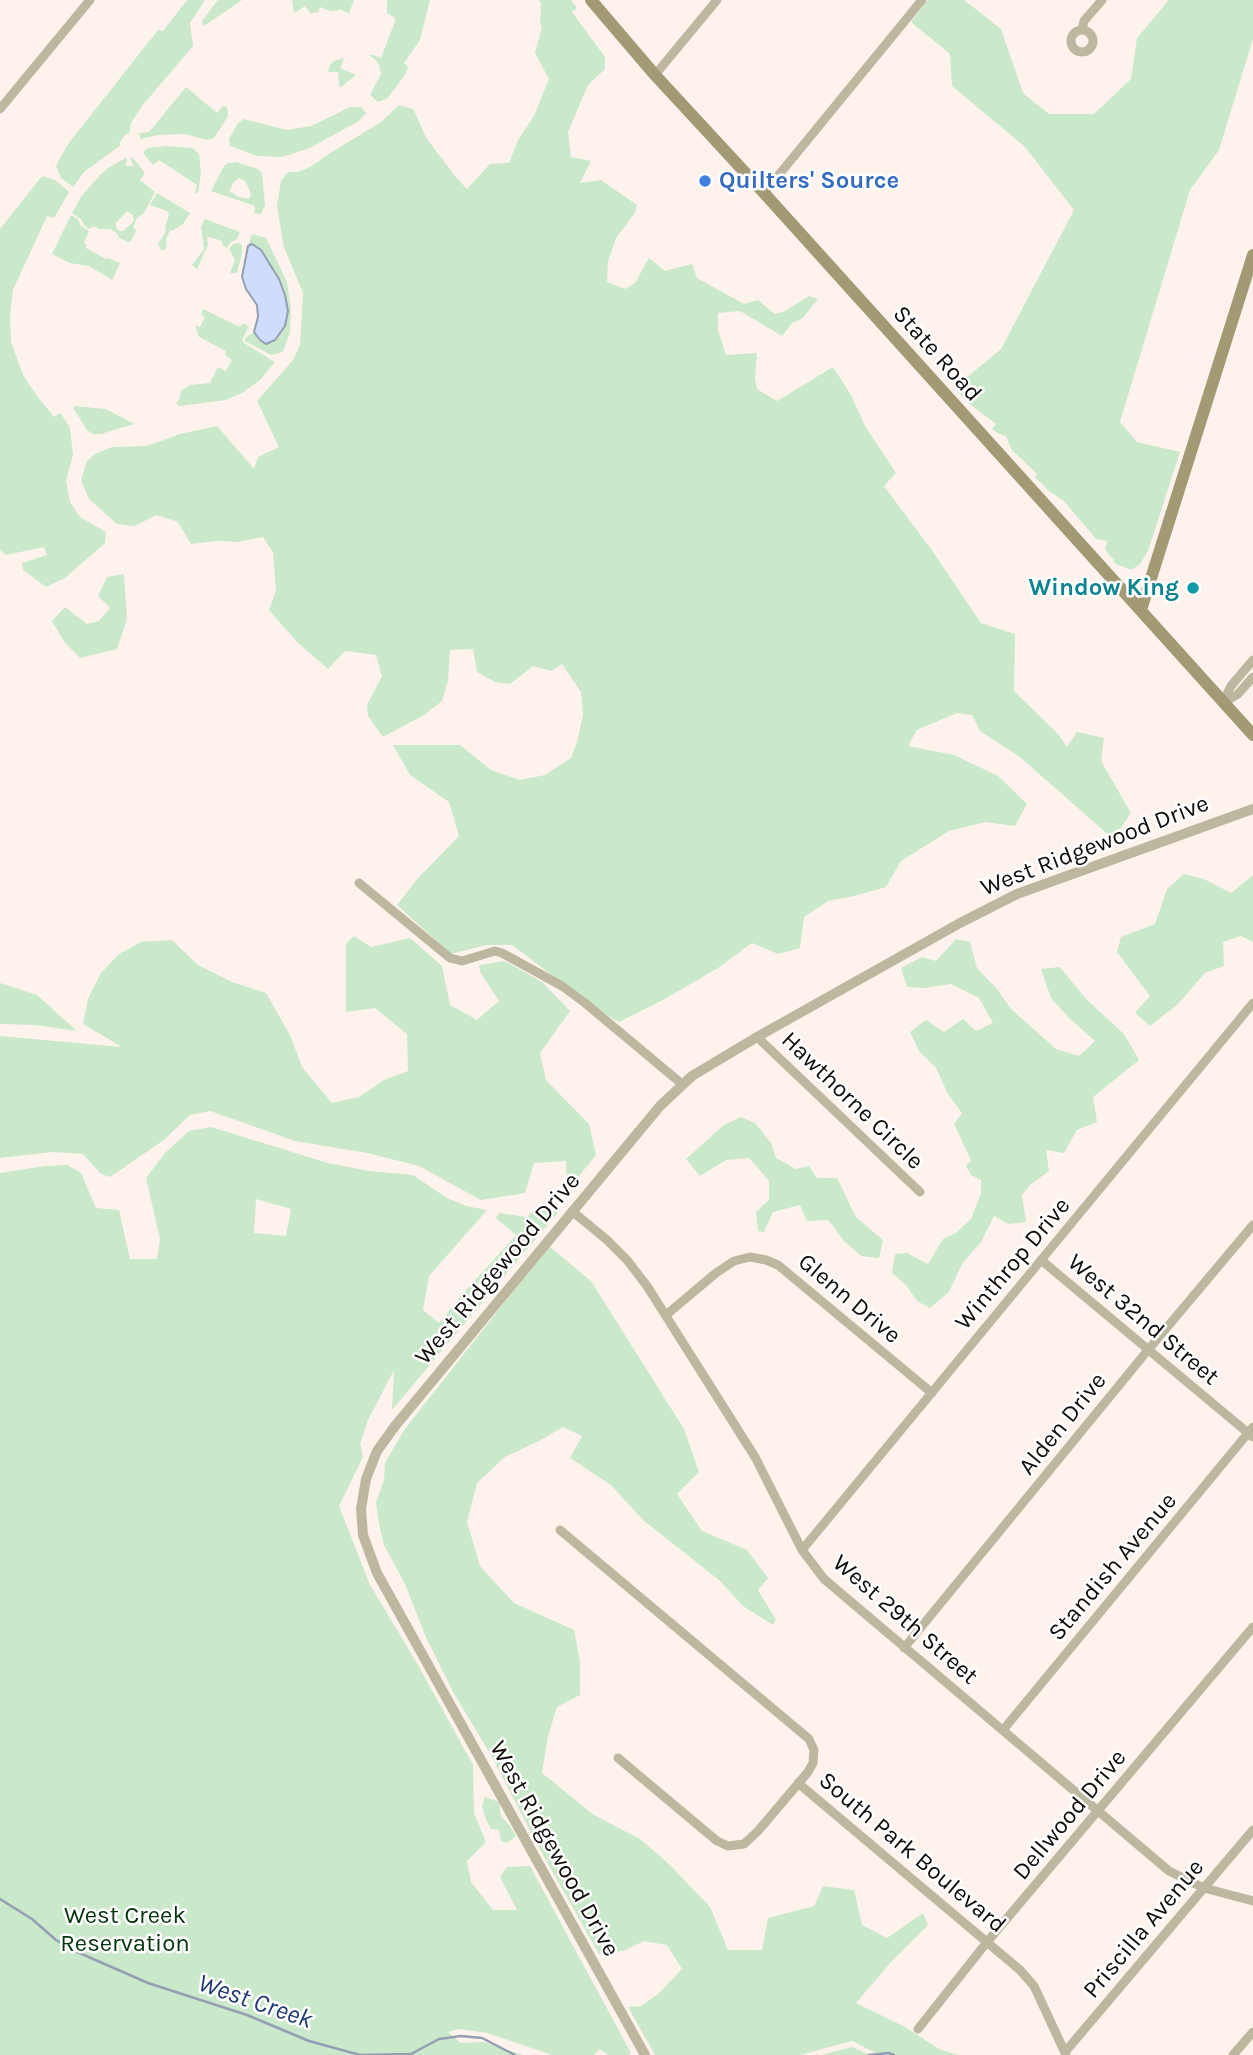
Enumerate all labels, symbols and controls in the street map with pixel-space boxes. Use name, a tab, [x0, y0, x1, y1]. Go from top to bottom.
place label: Quilters' Source	[719, 167, 899, 195]
marker: Quilters' Source	[697, 173, 713, 189]
street label: State Road	[886, 300, 988, 408]
place label: Window King	[1028, 574, 1179, 602]
marker: Window King	[1185, 580, 1201, 596]
street label: West Ridgewood Drive	[977, 789, 1213, 903]
street label: Hawthorne Circle	[775, 1026, 929, 1176]
street label: West Ridgewood Drive	[409, 1167, 587, 1371]
street label: Winthrop Drive	[949, 1192, 1077, 1336]
street label: Glenn Drive	[792, 1248, 906, 1350]
street label: West 32nd Street	[1061, 1248, 1225, 1392]
street label: Alden Drive	[1013, 1367, 1113, 1481]
street label: Standish Avenue	[1043, 1487, 1183, 1647]
street label: West 29th Street	[826, 1549, 984, 1691]
street label: West Ridgewood Drive	[483, 1736, 625, 1962]
street label: Dellwood Drive	[1007, 1744, 1133, 1886]
street label: South Park Boulevard	[813, 1766, 1011, 1940]
street label: Priscilla Avenue	[1077, 1854, 1211, 2004]
park label: West Creek Reservation	[60, 1902, 190, 1958]
water label: West Creek	[193, 1968, 317, 2036]

